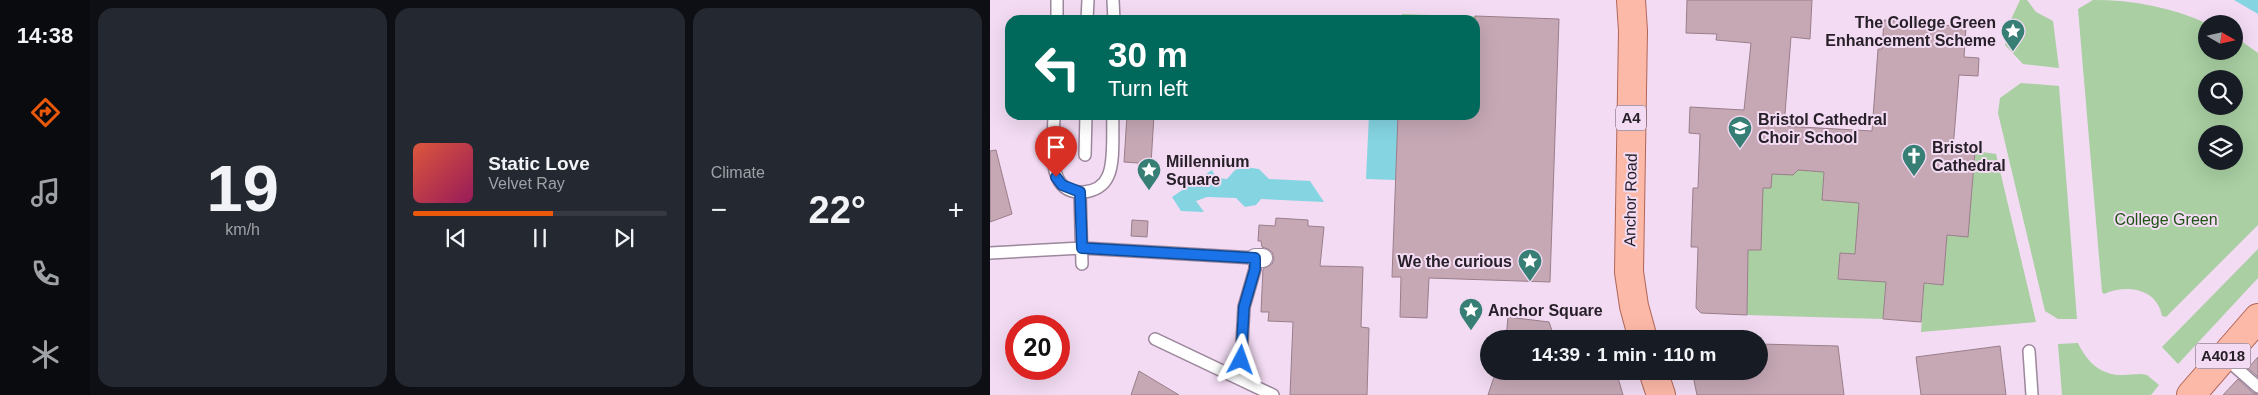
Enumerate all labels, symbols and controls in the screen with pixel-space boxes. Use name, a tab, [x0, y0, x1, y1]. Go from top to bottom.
place label: The College Green Enhancement Scheme	[1825, 14, 1996, 49]
north arrow	[2198, 15, 2242, 60]
map controls	[2198, 15, 2243, 170]
place icon: The College Green Enhancement Scheme	[2000, 18, 2026, 52]
text: 14:38	[17, 23, 73, 48]
icon: left	[1025, 35, 1090, 100]
text: 30 m	[1108, 35, 1188, 74]
button: search	[2198, 70, 2243, 115]
text: Turn left	[1108, 76, 1188, 101]
icon: directions	[28, 95, 63, 130]
road number: A4	[1616, 106, 1646, 130]
place label: Bristol Cathedral Choir School	[1758, 111, 1887, 146]
school or university icon: Bristol Cathedral Choir School	[1727, 115, 1753, 149]
button: layers	[2198, 125, 2243, 170]
pin	[1035, 126, 1077, 177]
icon: arrive	[1042, 133, 1070, 161]
place label: Bristol Cathedral	[1932, 139, 2006, 174]
church icon: Bristol Cathedral	[1901, 143, 1927, 177]
text: 19	[207, 152, 279, 225]
text: Static Love	[488, 153, 590, 174]
place label: Millennium Square	[1166, 153, 1250, 188]
street label: Anchor Road	[1621, 153, 1640, 247]
place icon: Millennium Square	[1136, 157, 1162, 191]
text: Climate	[711, 164, 765, 181]
icon: music	[28, 175, 63, 210]
text: Velvet Ray	[488, 175, 565, 192]
text: 22°	[809, 189, 866, 231]
text: −	[711, 194, 727, 225]
text: +	[948, 194, 964, 225]
park label: College Green	[2114, 211, 2218, 228]
text: km/h	[225, 221, 260, 238]
icon: previous	[442, 224, 470, 252]
icon: pause	[526, 224, 554, 252]
icon: next	[610, 224, 638, 252]
place icon: We the curious	[1517, 248, 1543, 282]
place label: We the curious	[1398, 253, 1512, 270]
icon: phone	[28, 256, 63, 291]
place icon: Anchor Square	[1458, 297, 1484, 331]
place label: Anchor Square	[1488, 302, 1603, 319]
speed limit sign: 20	[1005, 315, 1070, 380]
position arrow	[1214, 333, 1266, 385]
icon: climate	[28, 337, 63, 372]
text: 14:39 · 1 min · 110 m	[1532, 344, 1716, 365]
road number: A4018	[2196, 344, 2250, 368]

